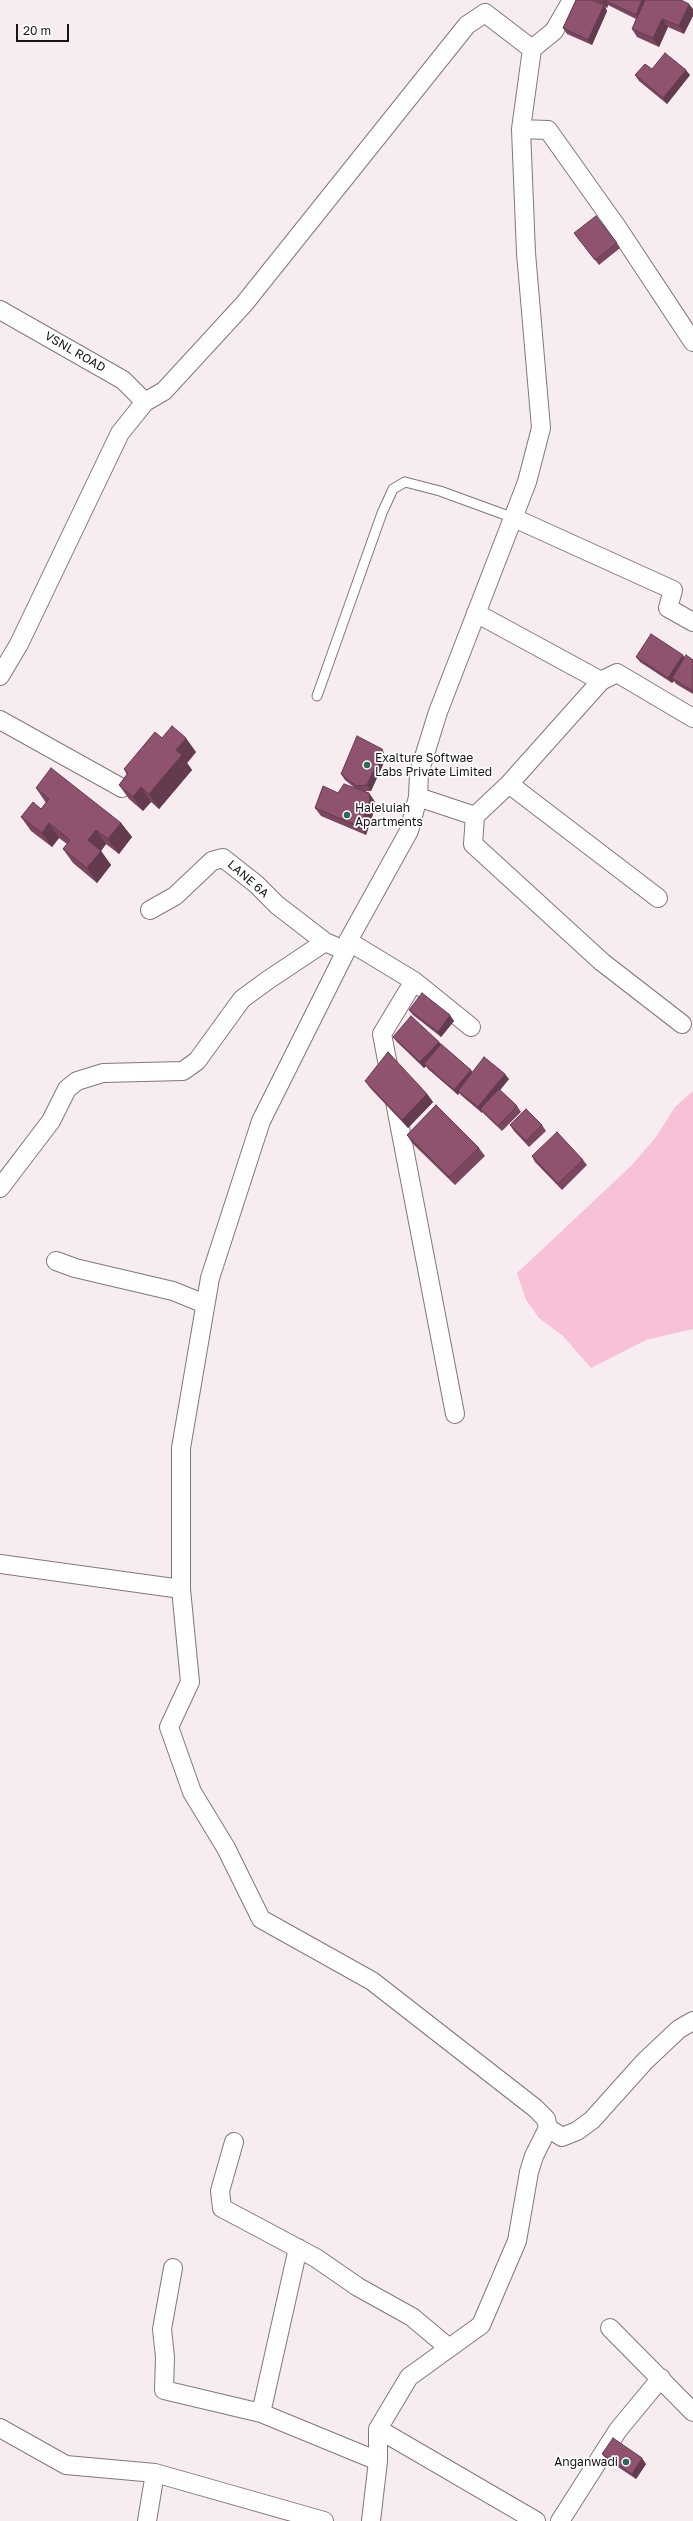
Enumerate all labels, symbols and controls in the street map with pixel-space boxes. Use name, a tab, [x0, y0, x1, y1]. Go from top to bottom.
scale bar	[18, 16, 71, 42]
text: 20 m	[23, 23, 51, 38]
street label: VSNL ROAD	[42, 329, 108, 375]
place label: Exalture Softwae Labs Private Limited	[375, 751, 492, 779]
marker: Exalture Softwae Labs Private Limited	[362, 760, 372, 770]
place label: Haleluiah Apartments	[355, 801, 423, 829]
marker: Haleluiah Apartments	[342, 810, 352, 820]
street label: LANE 6A	[224, 857, 272, 901]
place label: Anganwadi	[554, 2455, 618, 2469]
marker: Anganwadi	[621, 2457, 631, 2467]

